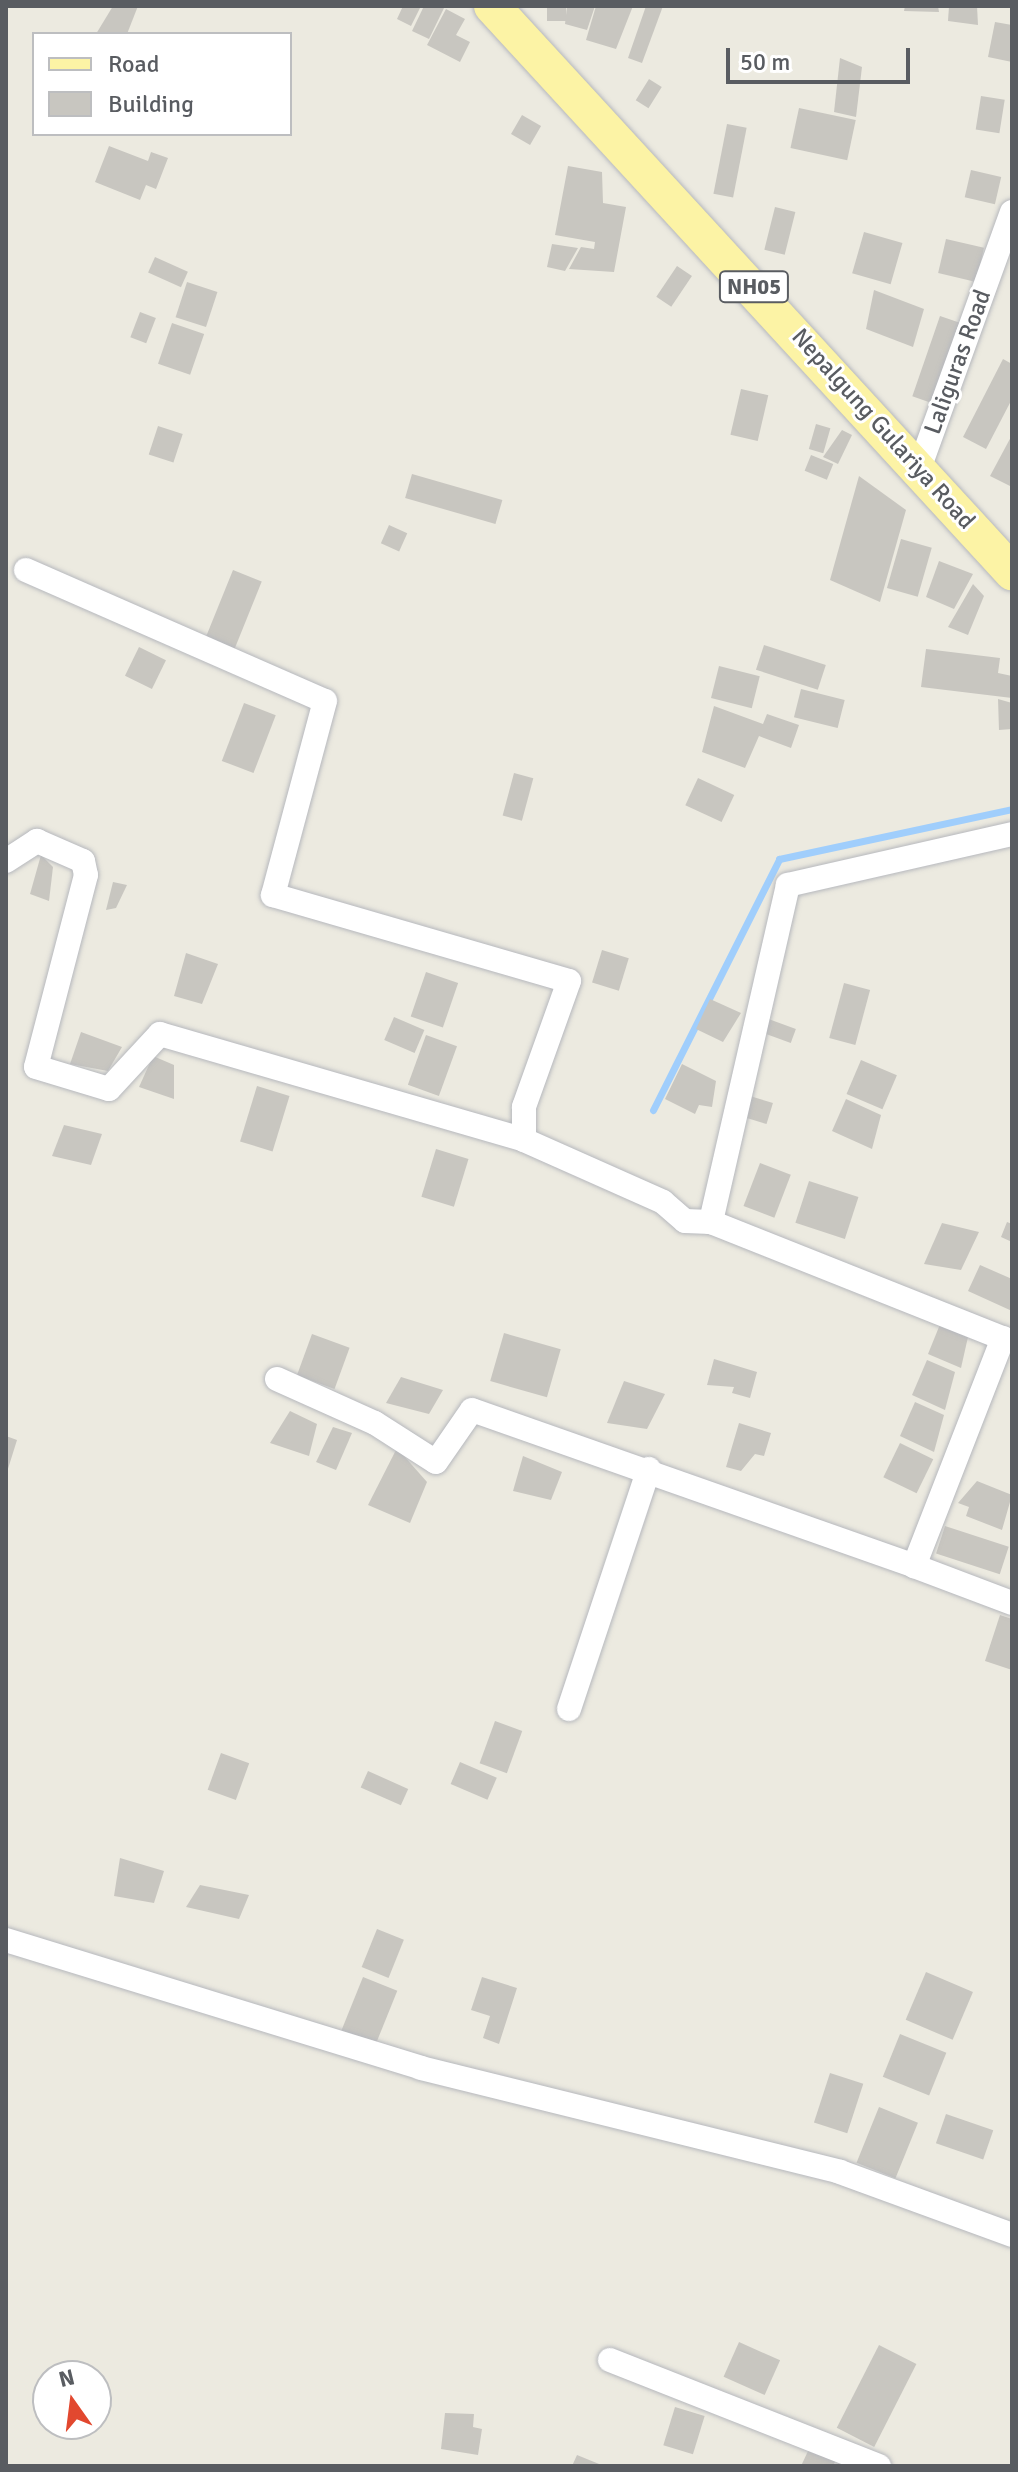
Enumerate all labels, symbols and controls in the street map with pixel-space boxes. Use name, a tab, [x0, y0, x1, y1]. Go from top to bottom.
legend	[32, 32, 292, 136]
scale bar	[730, 32, 914, 82]
text: 50 m	[740, 47, 790, 77]
text: Road	[108, 49, 159, 79]
text: Building	[108, 89, 194, 119]
road number: NH05	[718, 269, 790, 305]
street label: Laliguras Road	[919, 286, 997, 438]
street label: Nepalgung Gulariya Road	[785, 323, 981, 535]
north arrow	[32, 2360, 112, 2440]
text: N	[56, 2363, 77, 2393]

